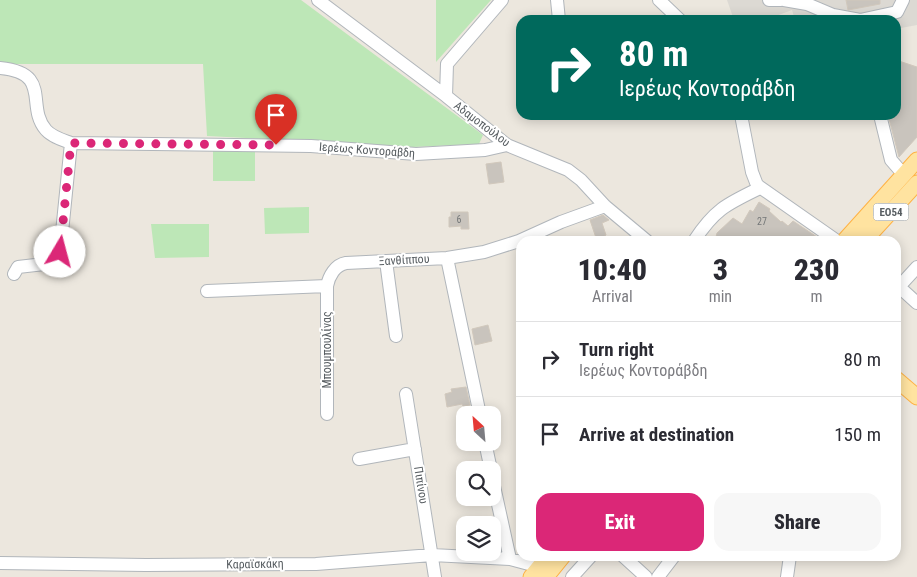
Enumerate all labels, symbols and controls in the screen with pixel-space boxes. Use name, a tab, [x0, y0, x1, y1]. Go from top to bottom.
text: 80 m	[619, 34, 688, 75]
icon: right	[536, 35, 601, 100]
text: Ιερέως Κοντοράβδη	[619, 76, 796, 101]
pin	[255, 94, 297, 145]
street label: Αδαμοπούλου	[451, 98, 513, 150]
icon: arrive	[262, 101, 290, 129]
street label: Ιερέως Κοντοράβδη	[318, 140, 416, 160]
road number: ΕΟ54	[874, 203, 908, 220]
house number: 6	[457, 214, 462, 225]
house number: 27	[757, 216, 767, 227]
position arrow	[33, 225, 85, 277]
street label: Ξανθίππου	[378, 252, 430, 268]
text: 10:40	[578, 252, 647, 287]
text: 3	[713, 252, 728, 287]
text: 230	[794, 252, 839, 287]
text: Arrival	[592, 287, 633, 306]
text: min	[709, 287, 732, 306]
text: m	[811, 287, 823, 306]
street label: Μπουμπουλίνας	[320, 311, 334, 389]
text: Turn right	[579, 338, 654, 361]
icon: right	[536, 345, 564, 373]
text: 80 m	[844, 348, 881, 371]
text: Ιερέως Κοντοράβδη	[579, 361, 707, 380]
north arrow	[456, 406, 501, 451]
map controls	[456, 406, 501, 561]
icon: arrive	[536, 420, 564, 448]
text: Arrive at destination	[579, 423, 734, 446]
text: 150 m	[834, 423, 881, 446]
button: search	[456, 461, 501, 506]
street label: Πιπίνου	[411, 465, 431, 505]
button: Exit	[536, 493, 704, 551]
button: Share	[714, 493, 881, 551]
button: layers	[456, 516, 501, 561]
street label: Καραϊσκάκη	[226, 556, 284, 572]

